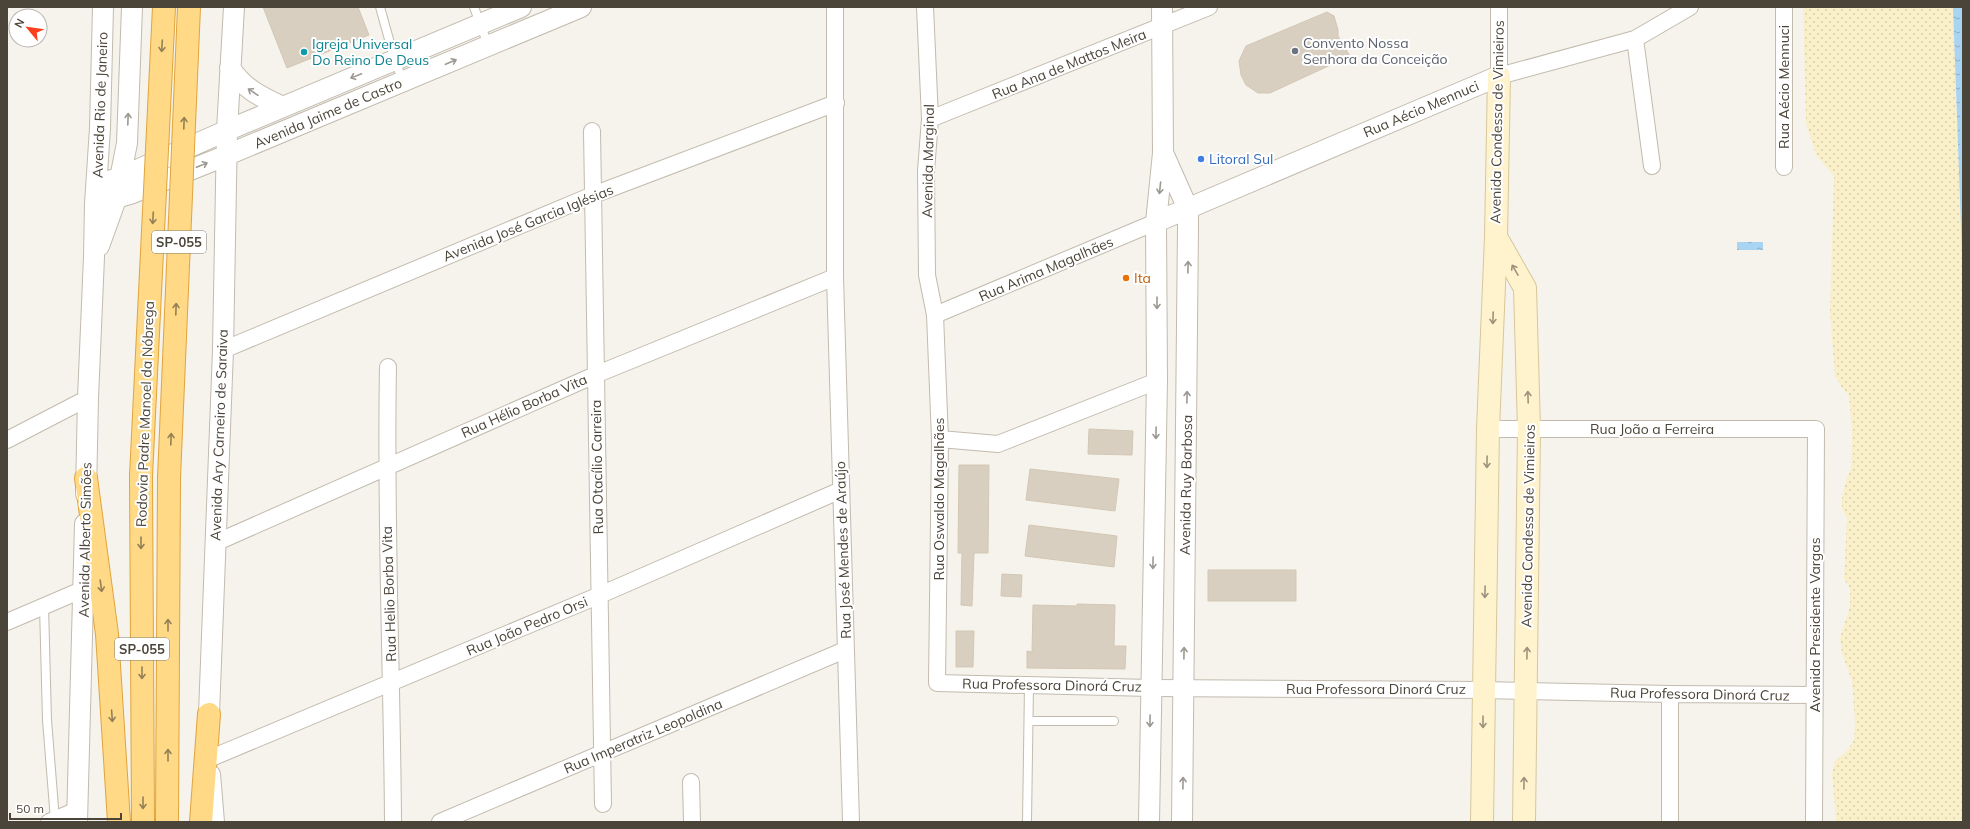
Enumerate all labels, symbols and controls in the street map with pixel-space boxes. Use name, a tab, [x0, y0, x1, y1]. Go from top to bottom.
north arrow	[8, 8, 48, 48]
text: N	[11, 16, 27, 30]
street label: Avenida Condessa de Vimieiros	[1486, 20, 1508, 224]
street label: Rua Ana de Mattos Meira	[989, 25, 1149, 103]
street label: Rua Aécio Mennuci	[1775, 25, 1793, 149]
street label: Avenida Rio de Janeiro	[88, 32, 112, 178]
place label: Convento Nossa Senhora da Conceição	[1303, 34, 1448, 68]
place label: Igreja Universal Do Reino De Deus	[312, 35, 429, 69]
one-way arrow	[158, 39, 166, 52]
marker: Convento Nossa Senhora da Conceição	[1290, 46, 1300, 56]
marker: Igreja Universal Do Reino De Deus	[299, 47, 309, 57]
one-way arrow	[445, 57, 457, 65]
one-way arrow	[351, 73, 363, 81]
street label: Avenida Jaime de Castro	[251, 74, 405, 152]
street label: Rua Aécio Mennuci	[1360, 76, 1482, 142]
one-way arrow	[248, 88, 259, 96]
street label: Avenida Marginal	[918, 104, 938, 218]
one-way arrow	[124, 113, 131, 126]
one-way arrow	[181, 117, 188, 130]
place label: Litoral Sul	[1209, 150, 1273, 168]
marker: Litoral Sul	[1196, 154, 1206, 164]
one-way arrow	[196, 161, 208, 169]
street label: Avenida José Garcia Iglésias	[440, 180, 616, 265]
one-way arrow	[1156, 181, 1163, 194]
one-way arrow	[150, 211, 157, 224]
road number: SP-055	[152, 231, 206, 253]
street label: Rua Arima Magalhães	[976, 232, 1116, 306]
one-way arrow	[1184, 261, 1192, 274]
one-way arrow	[1510, 264, 1518, 276]
place label: Ita	[1134, 269, 1151, 287]
marker: Ita	[1121, 273, 1131, 283]
one-way arrow	[1153, 296, 1161, 309]
street label: Rodovia Padre Manoel da Nóbrega	[132, 301, 158, 527]
one-way arrow	[173, 303, 180, 316]
one-way arrow	[1489, 311, 1496, 324]
street label: Avenida Ary Carneiro de Saraiva	[206, 329, 232, 541]
street label: Rua Hélio Borba Vita	[458, 370, 590, 442]
one-way arrow	[1183, 391, 1191, 404]
one-way arrow	[1525, 391, 1532, 404]
street label: Rua Otacílio Carreira	[587, 399, 607, 535]
street label: Avenida Ruy Barbosa	[1176, 415, 1196, 555]
street label: Rua Oswaldo Magalhães	[930, 417, 948, 581]
street label: Rua João a Ferreira	[1590, 420, 1714, 438]
street label: Avenida Condessa de Vimieiros	[1517, 424, 1539, 628]
one-way arrow	[1152, 426, 1160, 439]
one-way arrow	[167, 433, 174, 446]
one-way arrow	[1484, 455, 1491, 468]
street label: Rua José Mendes de Araújo	[831, 461, 855, 639]
street label: Avenida Alberto Simões	[75, 462, 95, 618]
street label: Rua Helio Borba Vita	[378, 526, 400, 662]
one-way arrow	[137, 536, 145, 549]
street label: Avenida Presidente Vargas	[1806, 537, 1824, 713]
one-way arrow	[1150, 556, 1157, 569]
one-way arrow	[97, 579, 105, 592]
one-way arrow	[1481, 585, 1489, 598]
street label: Rua João Pedro Orsi	[464, 592, 590, 660]
one-way arrow	[164, 619, 172, 632]
road number: SP-055	[115, 638, 169, 660]
one-way arrow	[1180, 647, 1188, 660]
one-way arrow	[1523, 647, 1531, 660]
one-way arrow	[138, 666, 146, 679]
street label: Rua Professora Dinorá Cruz	[962, 674, 1142, 696]
street label: Rua Professora Dinorá Cruz	[1286, 680, 1466, 698]
street label: Rua Professora Dinorá Cruz	[1610, 683, 1790, 705]
street label: Rua Imperatriz Leopoldina	[561, 694, 725, 778]
one-way arrow	[109, 709, 116, 722]
one-way arrow	[1146, 714, 1154, 727]
one-way arrow	[1479, 715, 1487, 728]
one-way arrow	[164, 749, 172, 762]
one-way arrow	[1179, 777, 1187, 790]
one-way arrow	[1521, 777, 1528, 790]
scale bar	[10, 795, 121, 821]
one-way arrow	[139, 796, 147, 809]
text: 50 m	[16, 801, 44, 816]

